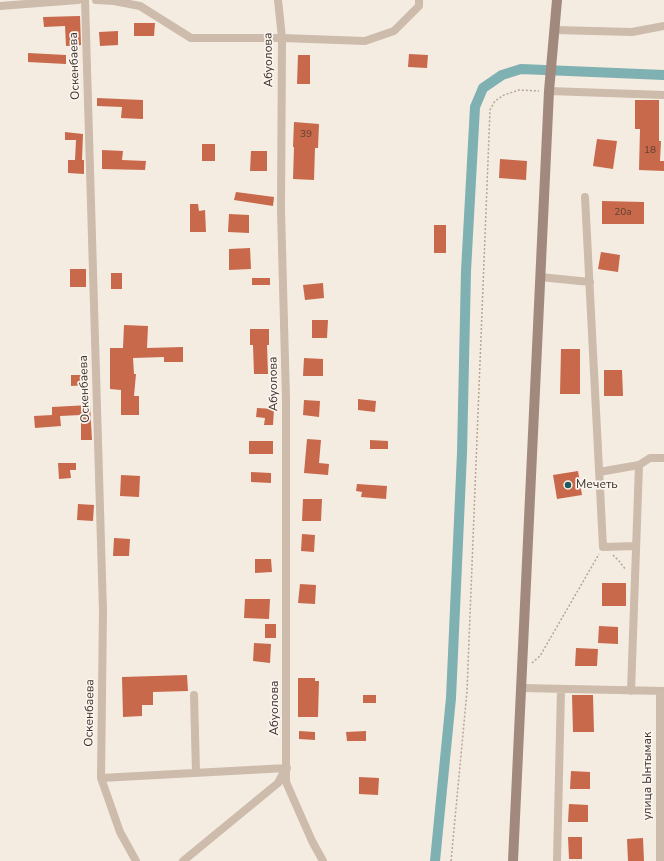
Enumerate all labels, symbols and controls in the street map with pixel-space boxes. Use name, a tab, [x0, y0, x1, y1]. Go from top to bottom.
street label: Оскенбаева	[67, 32, 83, 100]
street label: Абуолова	[261, 32, 277, 88]
house number: 39	[300, 129, 312, 141]
house number: 18	[644, 145, 656, 157]
house number: 20а	[614, 207, 632, 219]
street label: Оскенбаева	[77, 355, 93, 423]
street label: Абуолова	[266, 356, 282, 412]
place label: Мечеть	[576, 478, 618, 492]
marker: Мечеть	[563, 480, 573, 490]
street label: Оскенбаева	[82, 679, 98, 747]
street label: Абуолова	[268, 681, 282, 735]
street label: улица Ынтымак	[641, 732, 655, 820]

